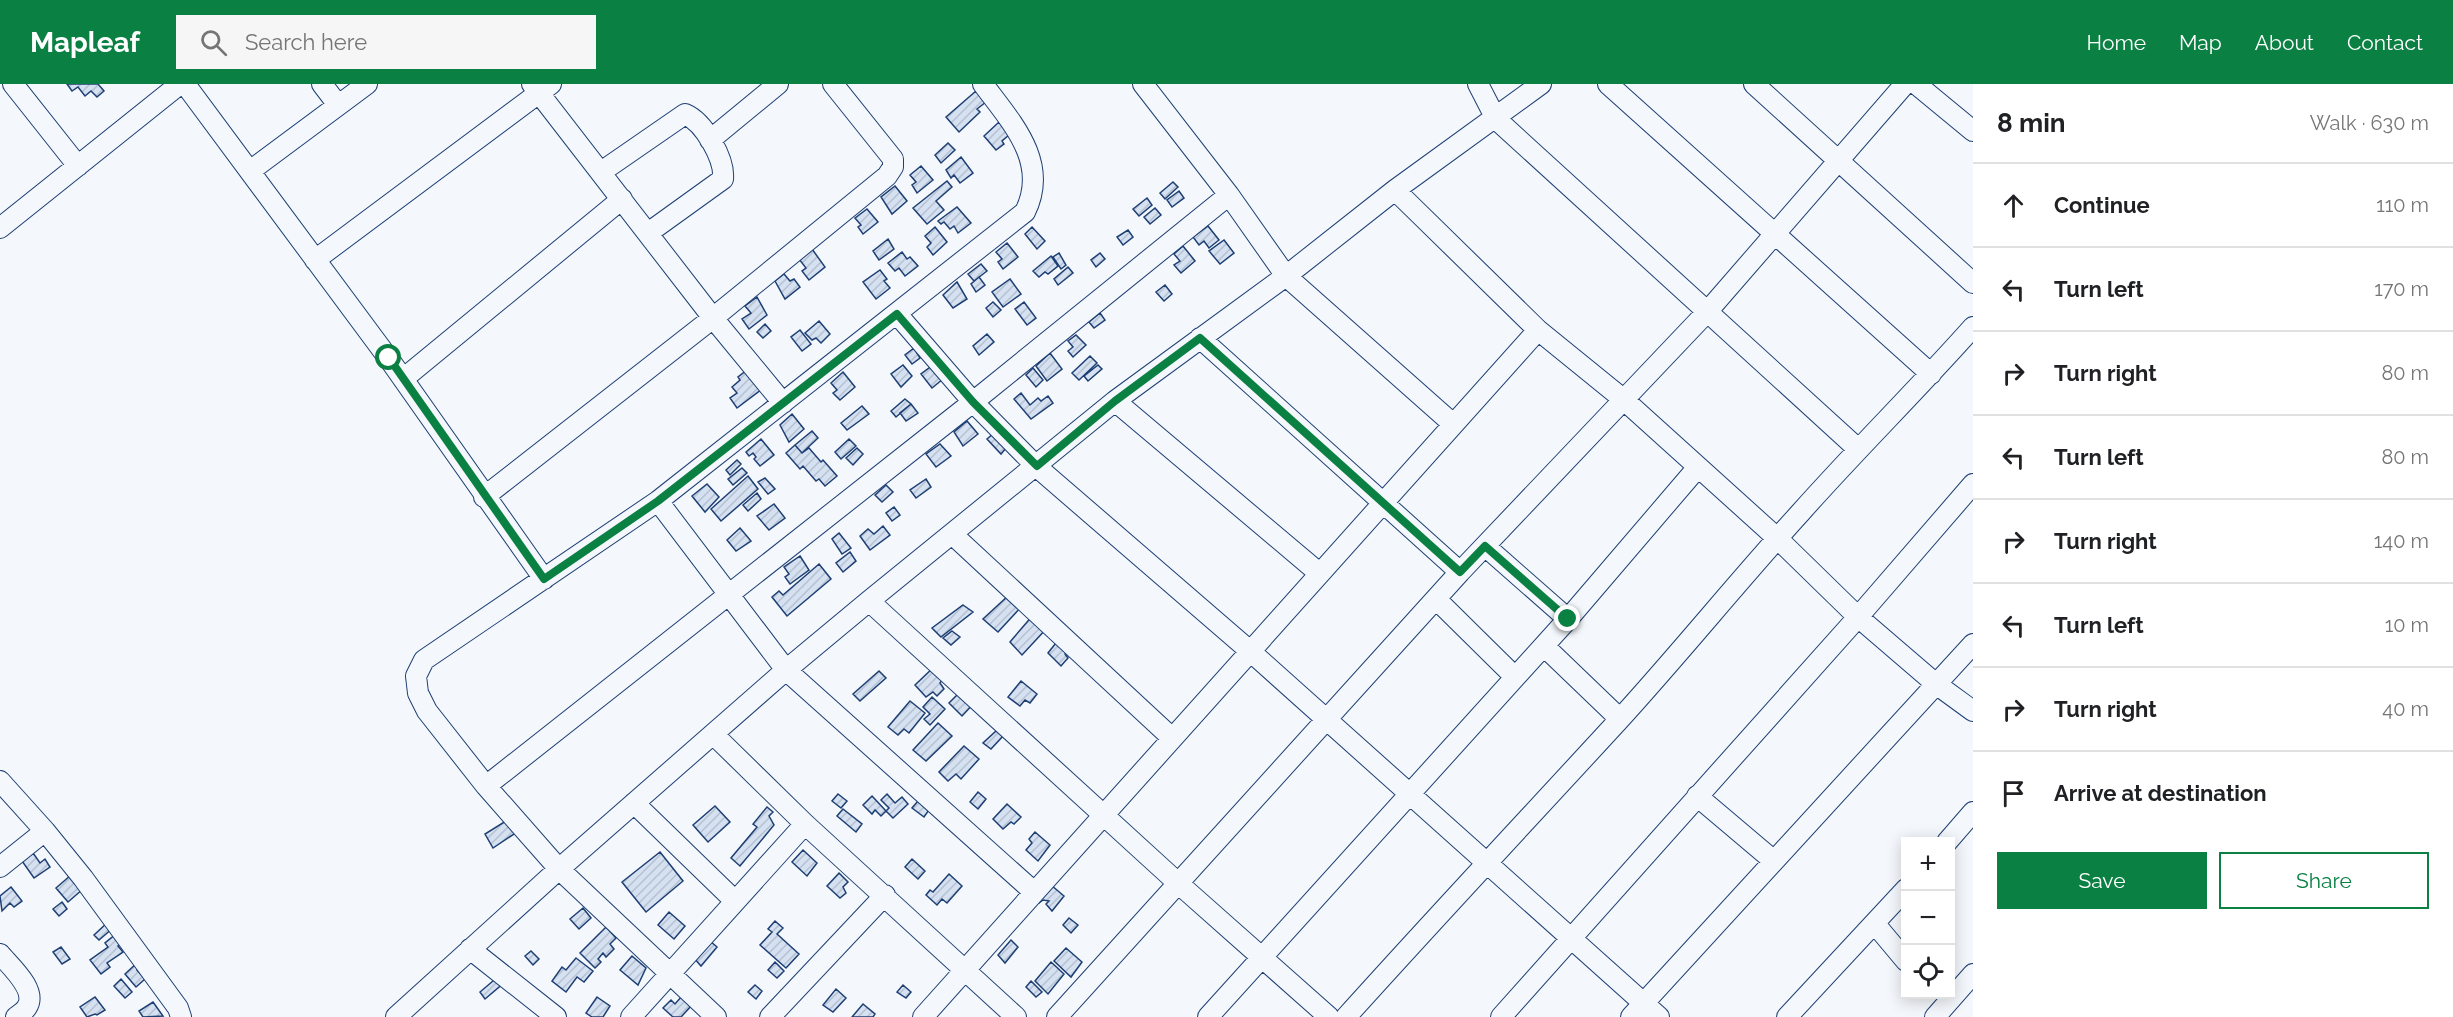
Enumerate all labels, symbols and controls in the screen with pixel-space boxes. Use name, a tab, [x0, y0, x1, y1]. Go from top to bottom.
search box	[176, 15, 596, 69]
text: Mapleaf	[30, 26, 140, 59]
icon: search	[197, 26, 230, 59]
text: Search here	[245, 29, 367, 55]
text: Home	[2087, 30, 2146, 55]
text: Map	[2179, 30, 2222, 55]
text: About	[2255, 30, 2314, 55]
text: Contact	[2347, 30, 2423, 55]
text: 8 min	[1997, 108, 2065, 138]
text: Walk · 630 m	[2310, 111, 2429, 135]
icon: ahead	[1997, 189, 2030, 222]
text: Continue	[2054, 192, 2150, 218]
text: 110 m	[2376, 193, 2429, 217]
icon: left	[1997, 273, 2030, 306]
text: Turn left	[2054, 276, 2144, 302]
text: 170 m	[2374, 277, 2429, 301]
route start	[375, 344, 401, 370]
icon: right	[1997, 357, 2030, 390]
text: Turn right	[2054, 360, 2157, 386]
text: 80 m	[2381, 361, 2429, 385]
icon: left	[1997, 441, 2030, 474]
text: Turn left	[2054, 444, 2144, 470]
text: 80 m	[2381, 445, 2429, 469]
icon: right	[1997, 525, 2030, 558]
text: Turn right	[2054, 528, 2157, 554]
text: 140 m	[2374, 529, 2429, 553]
route end	[1554, 605, 1580, 631]
icon: left	[1997, 609, 2030, 642]
text: Turn left	[2054, 612, 2144, 638]
text: 10 m	[2385, 613, 2429, 637]
icon: right	[1997, 693, 2030, 726]
text: Turn right	[2054, 696, 2157, 722]
text: 40 m	[2382, 697, 2429, 721]
icon: arrive	[1997, 777, 2030, 810]
text: Arrive at destination	[2054, 780, 2267, 806]
map controls	[1901, 837, 1955, 999]
button: +	[1901, 837, 1955, 891]
button: Save	[1997, 852, 2207, 909]
button: Share	[2219, 852, 2429, 909]
button: −	[1901, 891, 1955, 945]
button: locate	[1901, 945, 1955, 999]

